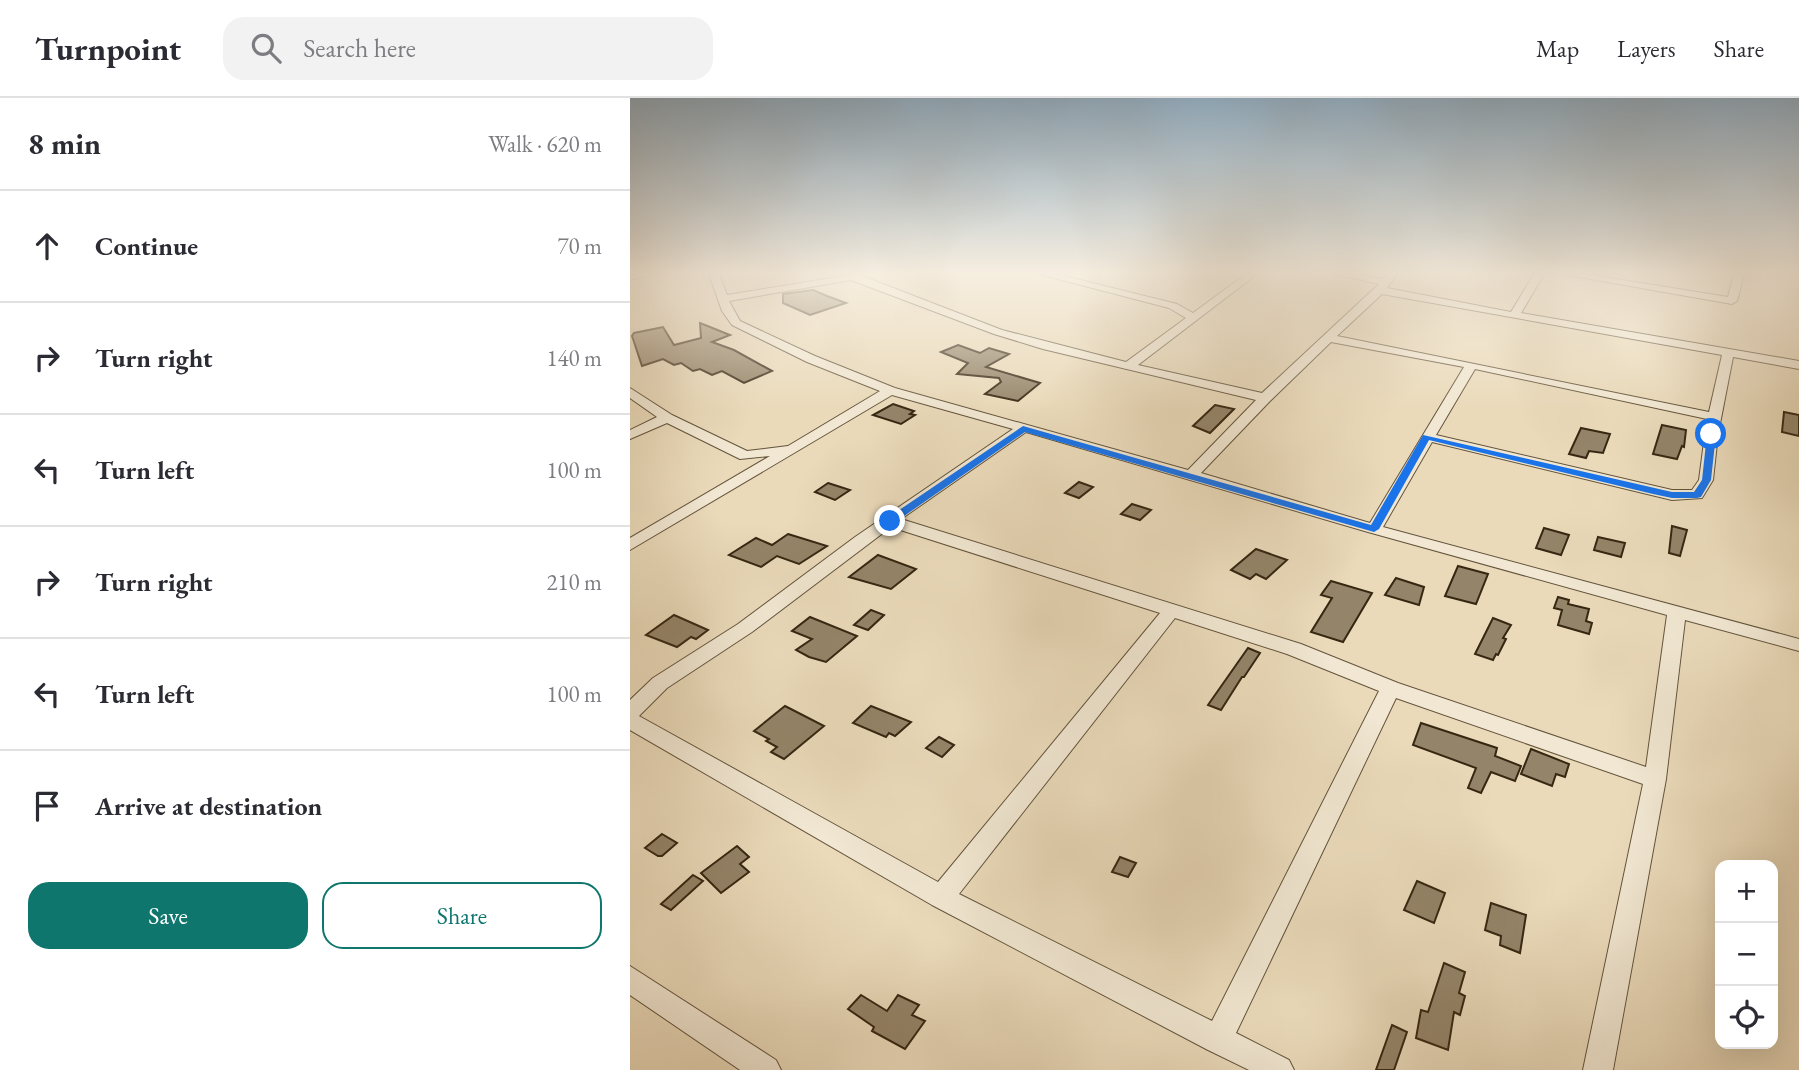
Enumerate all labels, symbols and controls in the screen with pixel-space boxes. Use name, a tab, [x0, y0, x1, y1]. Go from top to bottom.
search box	[223, 17, 713, 80]
text: Turnpoint	[35, 27, 181, 70]
icon: search	[247, 29, 285, 67]
text: Search here	[303, 31, 416, 65]
text: Map	[1536, 33, 1579, 64]
text: Layers	[1617, 33, 1676, 64]
text: Share	[1714, 33, 1764, 64]
text: 8 min	[28, 124, 101, 163]
text: Walk · 620 m	[488, 129, 602, 159]
icon: ahead	[28, 227, 66, 265]
text: Continue	[95, 229, 198, 263]
text: 70 m	[557, 231, 602, 261]
icon: right	[28, 339, 66, 377]
text: Turn right	[95, 341, 213, 375]
text: 140 m	[546, 343, 602, 373]
route start	[1695, 418, 1726, 449]
icon: left	[28, 451, 66, 489]
text: Turn left	[95, 453, 194, 487]
text: 100 m	[546, 455, 602, 485]
route end	[874, 505, 905, 536]
icon: right	[28, 563, 66, 601]
text: Turn right	[95, 565, 213, 599]
text: 210 m	[546, 567, 602, 597]
icon: left	[28, 675, 66, 713]
text: Turn left	[95, 677, 194, 711]
text: 100 m	[546, 679, 602, 709]
icon: arrive	[28, 787, 66, 825]
text: Arrive at destination	[95, 789, 322, 823]
map controls	[1715, 860, 1778, 1049]
button: +	[1715, 860, 1778, 923]
button: Save	[28, 882, 308, 949]
button: Share	[322, 882, 602, 949]
button: −	[1715, 923, 1778, 986]
button: locate	[1715, 986, 1778, 1049]

